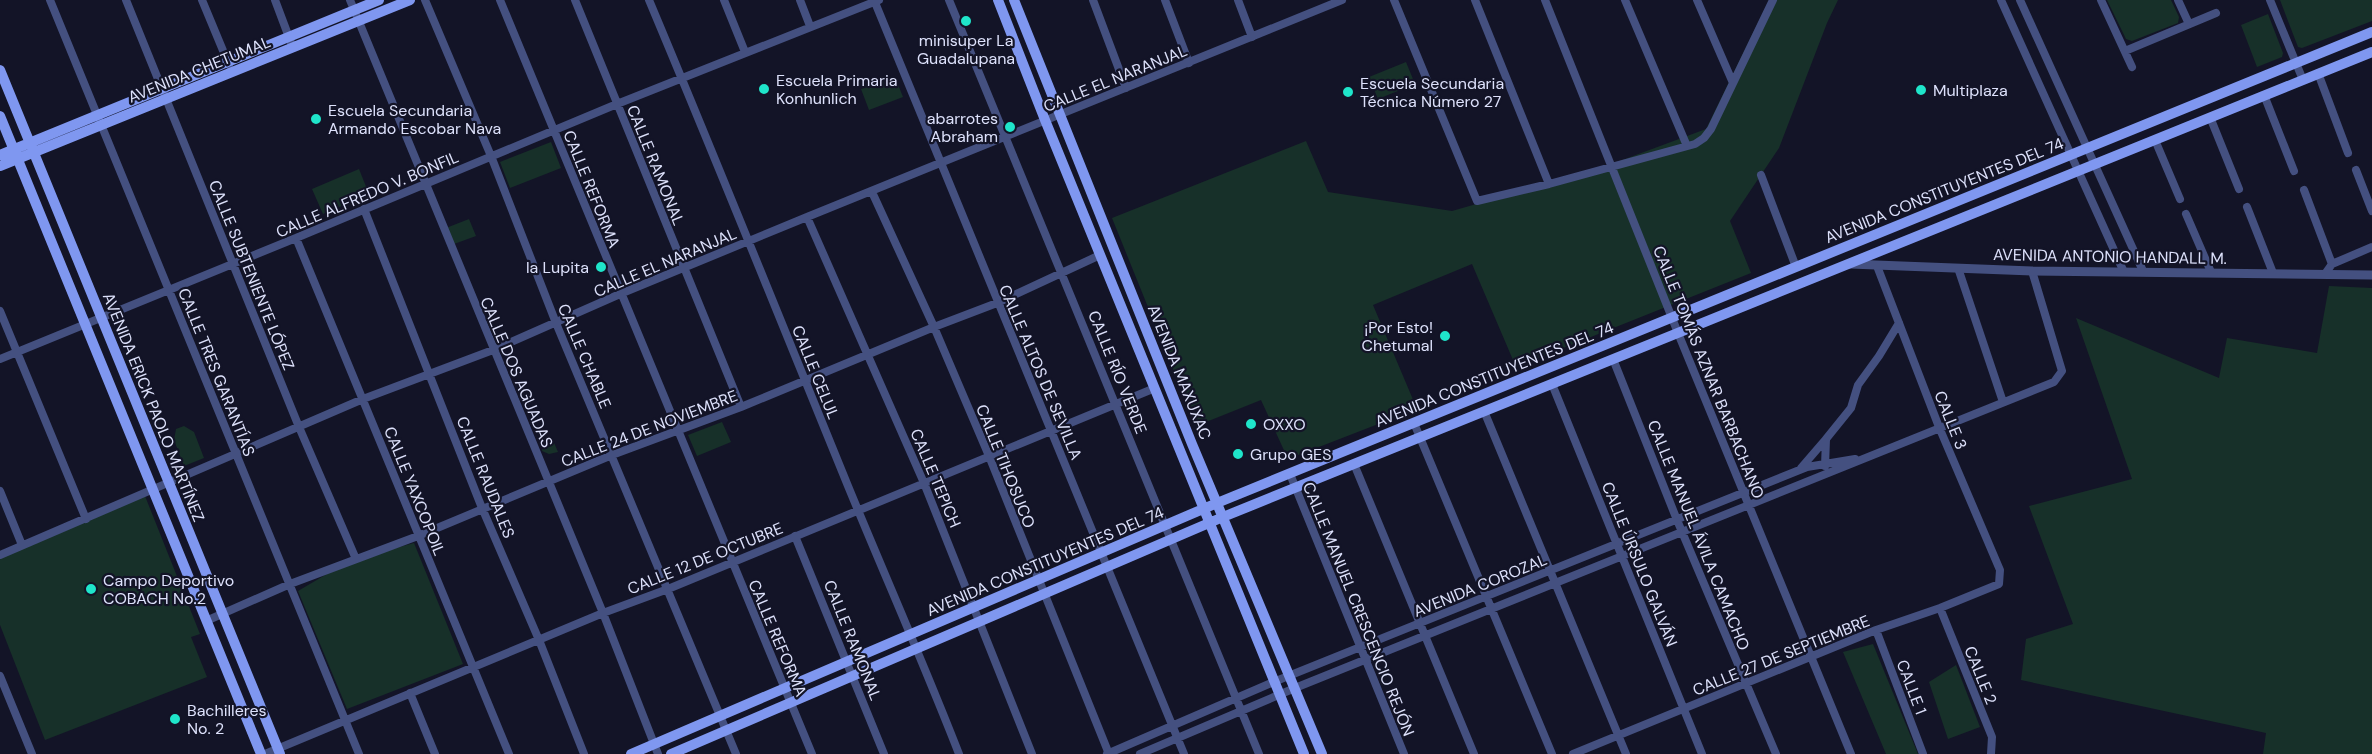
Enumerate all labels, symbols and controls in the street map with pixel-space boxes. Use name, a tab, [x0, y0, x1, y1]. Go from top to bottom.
marker: minisuper La Guadalupana	[959, 14, 973, 28]
place label: minisuper La Guadalupana	[917, 30, 1015, 69]
street label: AVENIDA CHETUMAL	[125, 31, 274, 108]
street label: CALLE EL NARANJAL	[1040, 40, 1190, 117]
place label: Escuela Primaria Konhunlich	[776, 70, 897, 109]
place label: Escuela Secundaria Técnica Número 27	[1360, 73, 1504, 112]
place label: Multiplaza	[1933, 80, 2008, 101]
marker: Escuela Primaria Konhunlich	[757, 82, 771, 96]
marker: Multiplaza	[1914, 83, 1928, 97]
marker: Escuela Secundaria Técnica Número 27	[1341, 85, 1355, 99]
place label: Escuela Secundaria Armando Escobar Nava	[328, 100, 501, 139]
street label: CALLE RAMONAL	[622, 102, 689, 228]
place label: abarrotes Abraham	[927, 108, 998, 147]
marker: Escuela Secundaria Armando Escobar Nava	[309, 112, 323, 126]
marker: abarrotes Abraham	[1003, 120, 1017, 134]
street label: CALLE REFORMA	[558, 127, 625, 251]
street label: AVENIDA CONSTITUYENTES DEL 74	[1822, 133, 2067, 248]
street label: CALLE ALFREDO V. BONFIL	[273, 146, 462, 243]
street label: CALLE SUBTENIENTE LÓPEZ	[204, 177, 299, 373]
street label: CALLE EL NARANJAL	[591, 223, 740, 302]
street label: CALLE TOMÁS AZNAR BARBACHANO	[1648, 243, 1769, 502]
street label: AVENIDA ANTONIO HANDALL M.	[1993, 244, 2227, 269]
place label: la Lupita	[526, 257, 589, 278]
marker: la Lupita	[594, 260, 608, 274]
street label: CALLE ALTOS DE SEVILLA	[994, 281, 1087, 463]
street label: CALLE TRES GARANTÍAS	[173, 285, 260, 459]
street label: AVENIDA ERICK PAOLO MARTÍNEZ	[98, 289, 209, 525]
street label: CALLE DOS AGUADAS	[475, 294, 558, 451]
street label: CALLE CHABLE	[553, 300, 616, 412]
street label: AVENIDA MAXUXAC	[1143, 301, 1216, 443]
street label: CALLE RÍO VERDE	[1083, 307, 1152, 437]
place label: ¡Por Esto! Chetumal	[1362, 317, 1433, 356]
street label: AVENIDA CONSTITUYENTES DEL 74	[1372, 317, 1617, 432]
street label: CALLE CELUL	[787, 322, 844, 422]
marker: ¡Por Esto! Chetumal	[1438, 329, 1452, 343]
street label: CALLE 24 DE NOVIEMBRE	[558, 385, 740, 472]
street label: CALLE 3	[1929, 388, 1972, 453]
street label: CALLE TIHOSUCO	[971, 401, 1040, 531]
street label: CALLE RAUDALES	[452, 413, 520, 541]
place label: OXXO	[1263, 414, 1306, 435]
marker: OXXO	[1244, 417, 1258, 431]
street label: CALLE MANUEL ÁVILA CAMACHO	[1643, 417, 1754, 653]
street label: CALLE YAXCOPOIL	[379, 424, 450, 559]
street label: CALLE TEPICH	[905, 426, 966, 531]
place label: Grupo GES	[1250, 444, 1331, 465]
marker: Grupo GES	[1231, 447, 1245, 461]
street label: CALLE MANUEL CRESCENCIO REJÓN	[1298, 479, 1419, 739]
street label: CALLE ÚRSULO GALVÁN	[1597, 479, 1682, 650]
street label: AVENIDA CONSTITUYENTES DEL 74	[923, 502, 1167, 621]
street label: CALLE 12 DE OCTUBRE	[624, 518, 786, 599]
street label: AVENIDA COROZAL	[1410, 549, 1550, 622]
place label: Campo Deportivo COBACH No.2	[103, 570, 234, 609]
street label: CALLE REFORMA	[743, 577, 812, 700]
street label: CALLE RAMONAL	[819, 577, 886, 703]
marker: Campo Deportivo COBACH No.2	[84, 582, 98, 596]
street label: CALLE 27 DE SEPTIEMBRE	[1690, 610, 1873, 701]
street label: CALLE 2	[1959, 643, 2002, 707]
street label: CALLE 1	[1892, 657, 1932, 718]
place label: Bachilleres No. 2	[187, 700, 267, 739]
marker: Bachilleres No. 2	[168, 712, 182, 726]

